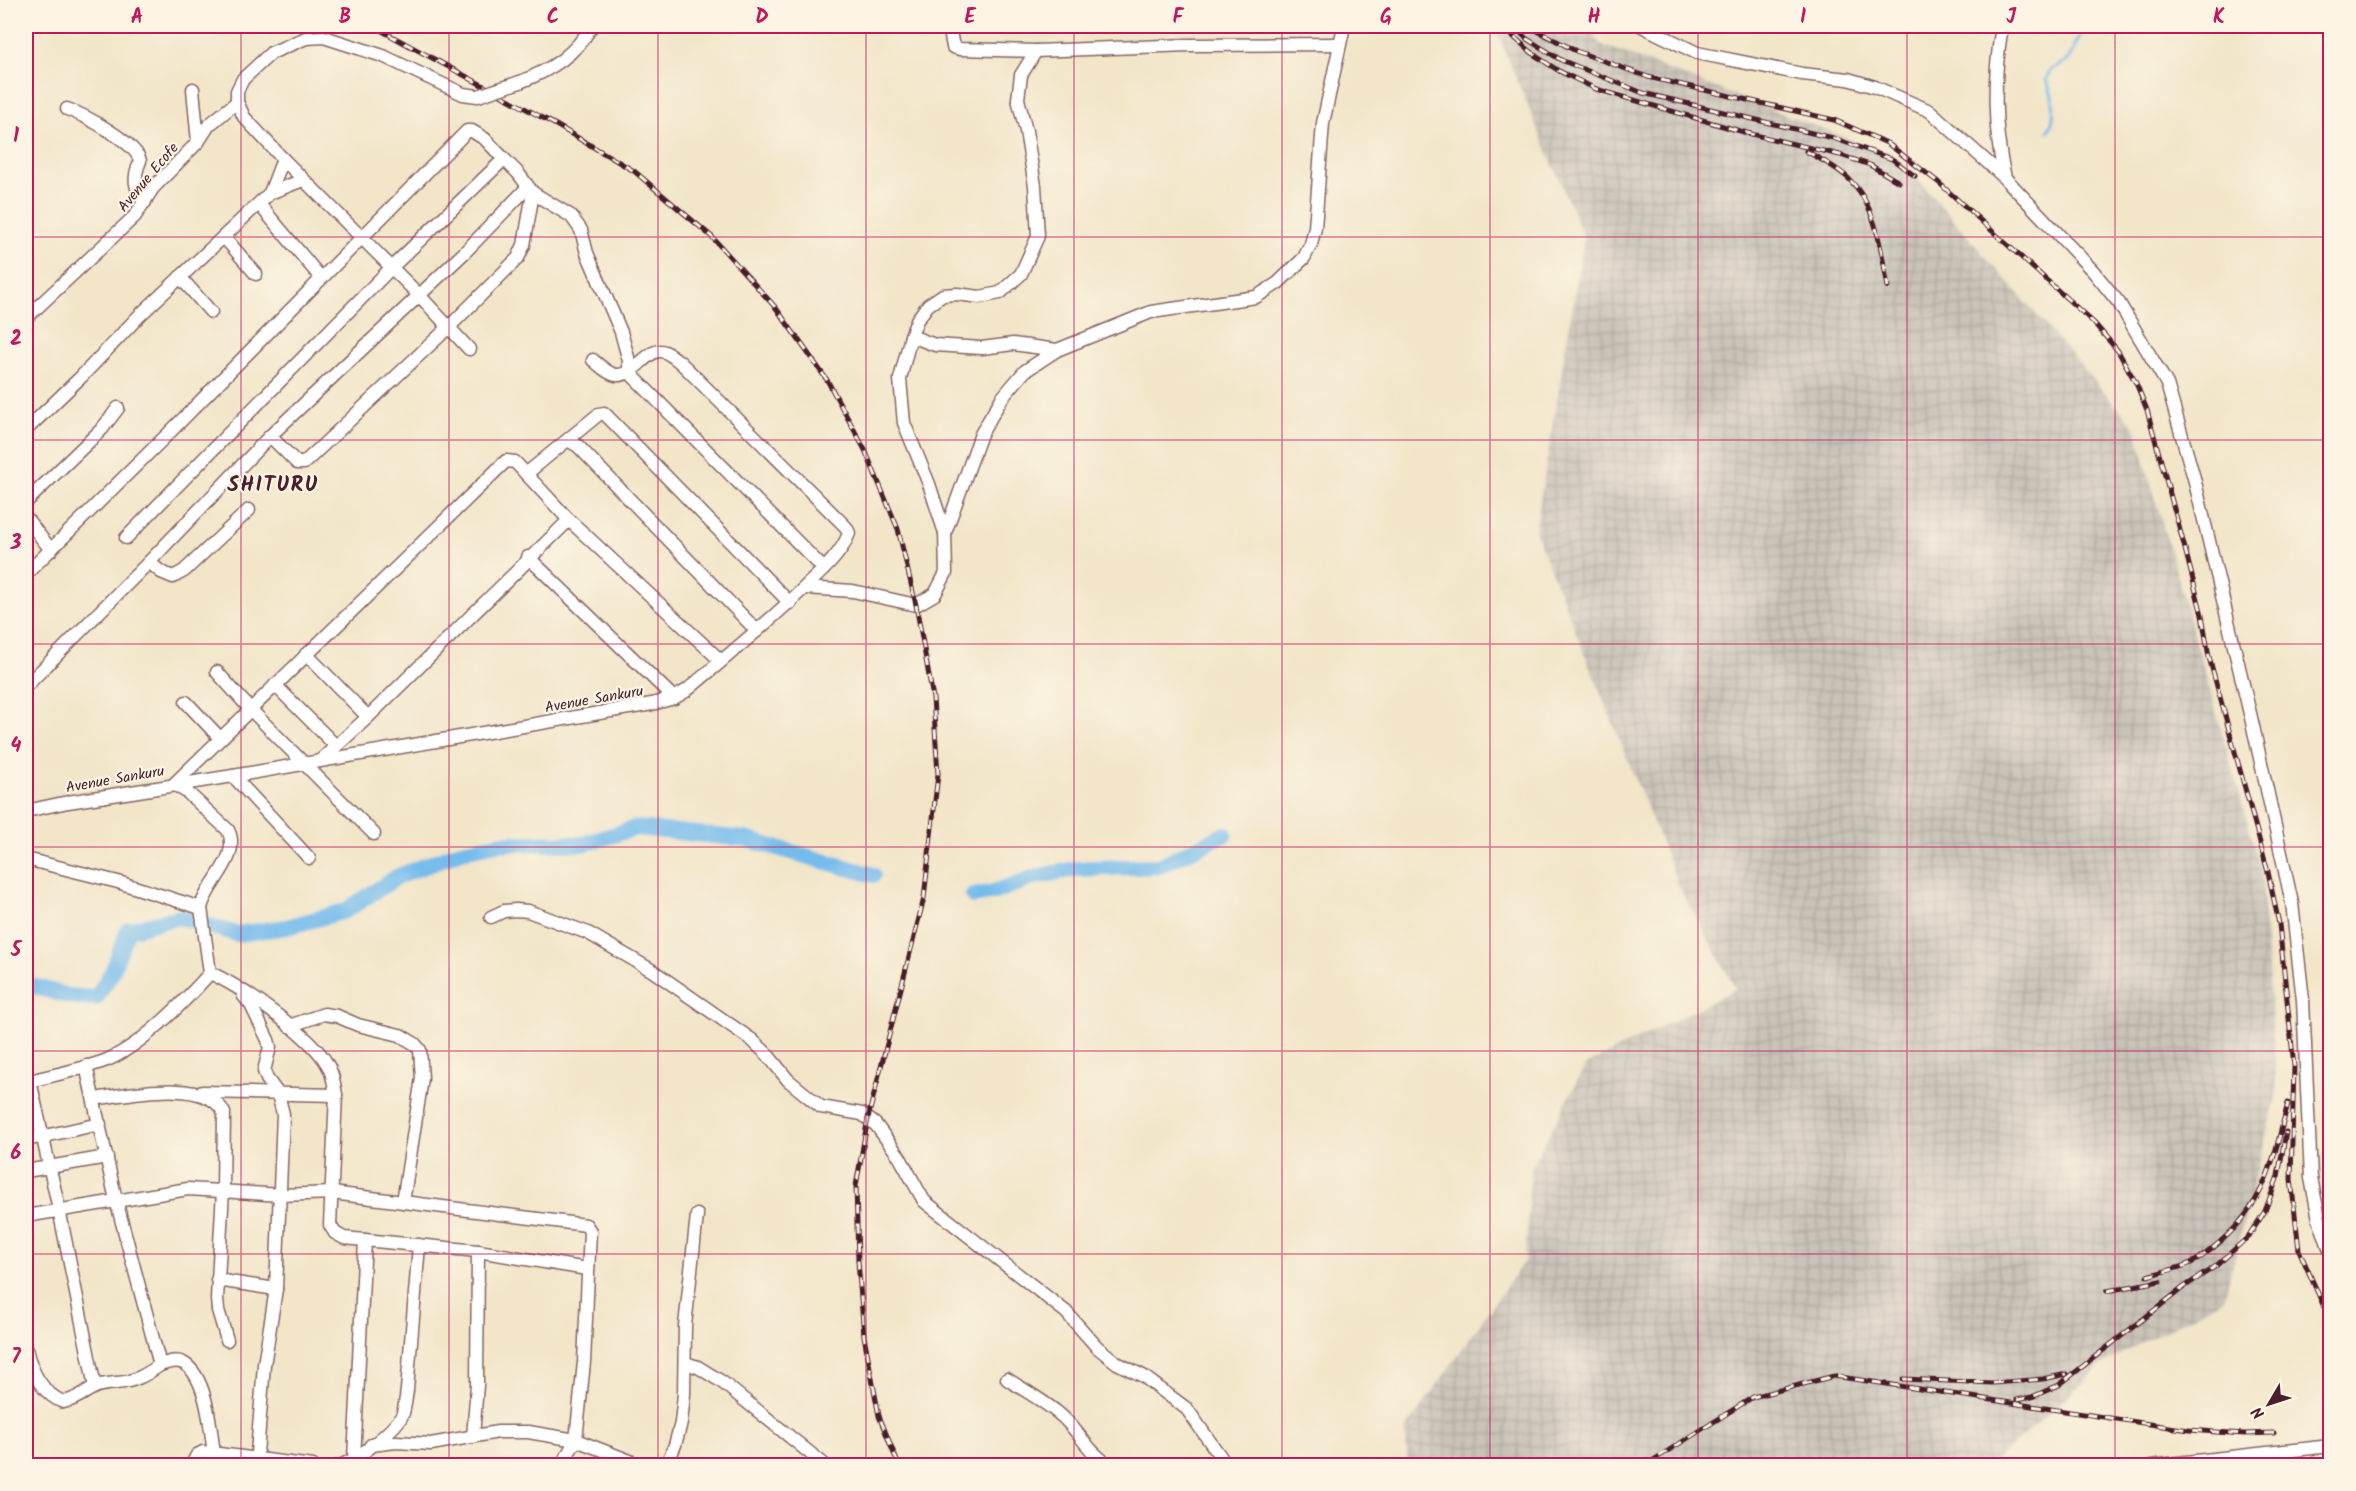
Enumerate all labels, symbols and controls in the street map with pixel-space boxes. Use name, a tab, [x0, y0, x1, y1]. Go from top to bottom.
text: A	[131, 2, 143, 34]
text: B	[339, 2, 351, 34]
text: C	[547, 2, 559, 34]
text: D	[755, 2, 769, 34]
text: E	[964, 2, 976, 34]
text: F	[1173, 2, 1185, 34]
text: G	[1380, 2, 1392, 34]
text: H	[1587, 2, 1601, 34]
text: I	[1800, 2, 1806, 34]
text: J	[2006, 2, 2017, 34]
text: K	[2213, 2, 2225, 34]
text: 1	[13, 121, 19, 153]
street label: Avenue Ecofe	[112, 137, 185, 218]
text: 2	[10, 324, 22, 356]
district label: SHITURU	[227, 469, 319, 502]
text: 3	[10, 528, 22, 560]
street label: Avenue Sankuru	[543, 680, 645, 720]
text: 4	[11, 731, 22, 763]
street label: Avenue Sankuru	[64, 760, 166, 800]
text: 5	[10, 935, 23, 967]
text: 6	[11, 1138, 22, 1170]
text: 7	[11, 1342, 21, 1374]
north arrow	[2239, 1374, 2299, 1434]
text: N	[2246, 1401, 2271, 1424]

